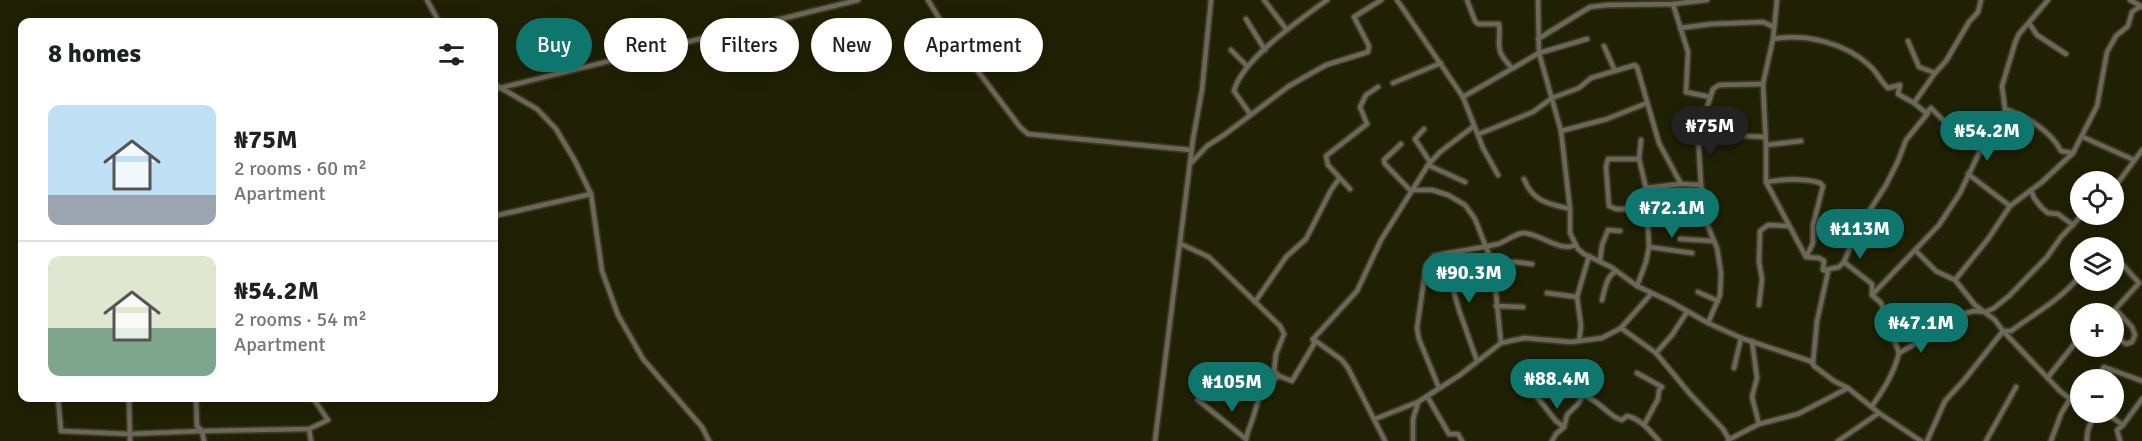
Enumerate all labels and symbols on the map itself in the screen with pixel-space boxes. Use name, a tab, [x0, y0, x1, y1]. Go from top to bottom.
pin: ₦75M	[1674, 106, 1746, 157]
pin: ₦54.2M	[1938, 111, 2036, 162]
pin: ₦72.1M	[1623, 188, 1721, 239]
pin: ₦113M	[1818, 209, 1902, 260]
pin: ₦90.3M	[1420, 253, 1518, 304]
pin: ₦47.1M	[1872, 303, 1970, 354]
pin: ₦88.4M	[1508, 359, 1606, 410]
pin: ₦105M	[1190, 362, 1274, 413]

